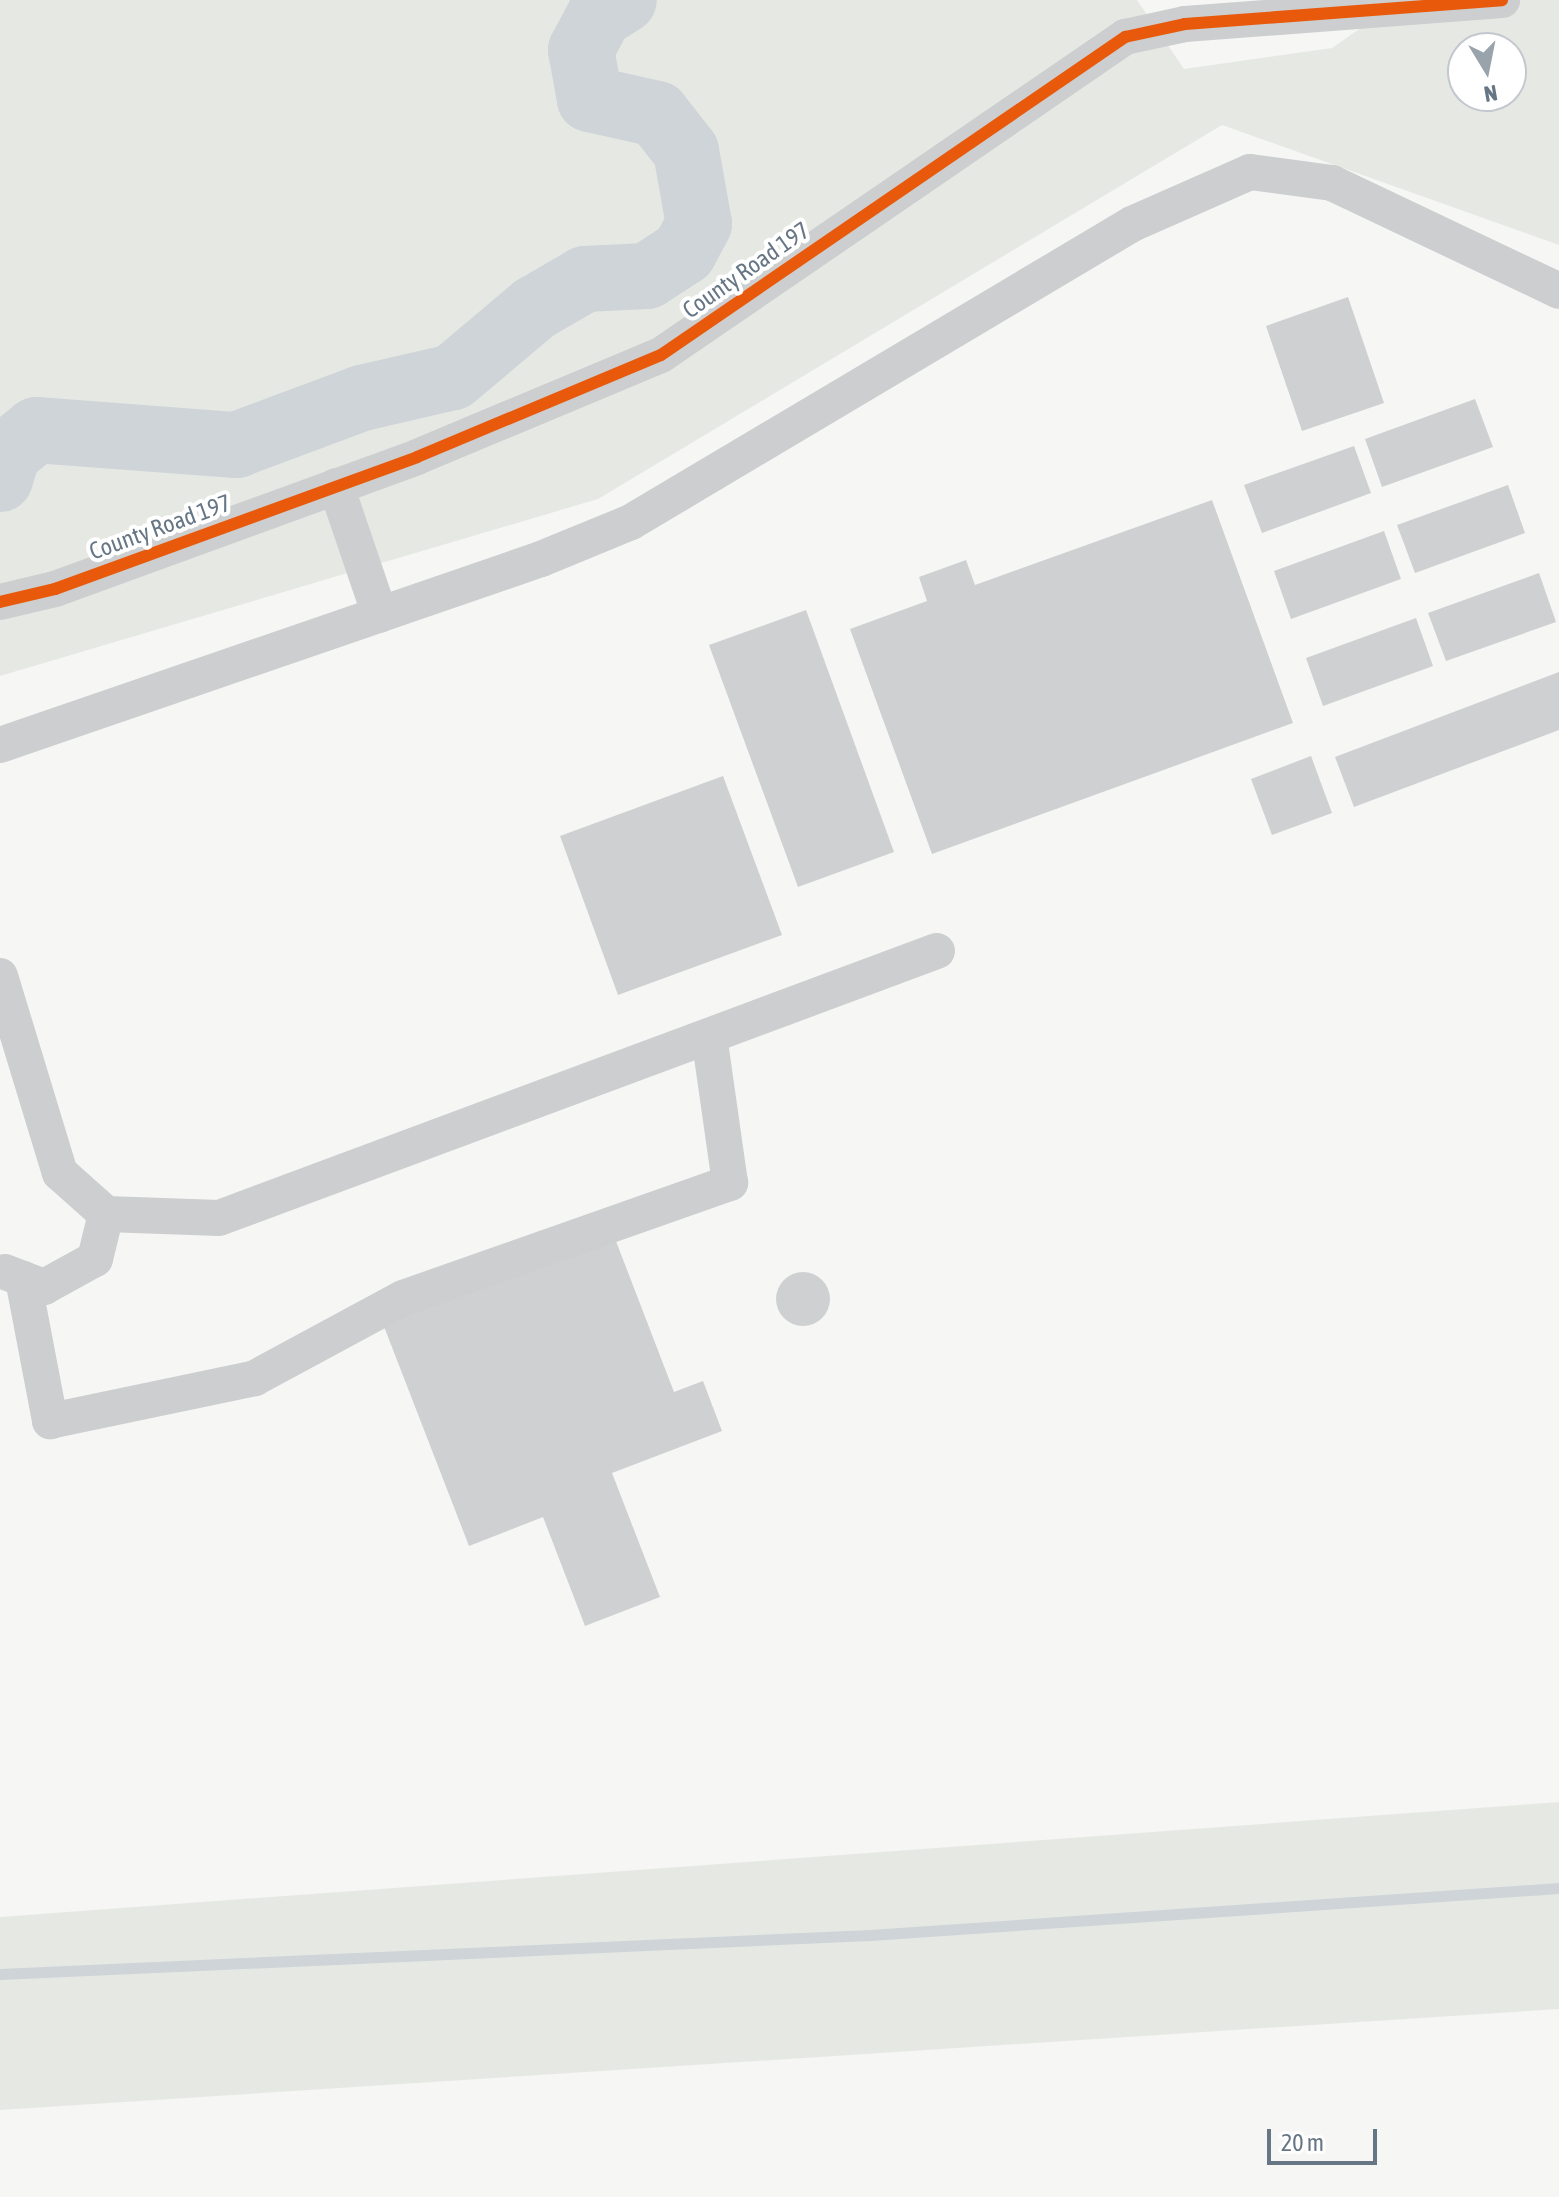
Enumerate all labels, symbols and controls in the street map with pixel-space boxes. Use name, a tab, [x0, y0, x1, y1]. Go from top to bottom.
north arrow	[1447, 32, 1527, 112]
text: N	[1482, 80, 1499, 108]
street label: County Road 197	[677, 216, 815, 324]
street label: County Road 197	[85, 488, 235, 566]
scale bar	[1271, 2113, 1381, 2163]
text: 20 m	[1281, 2129, 1324, 2156]

